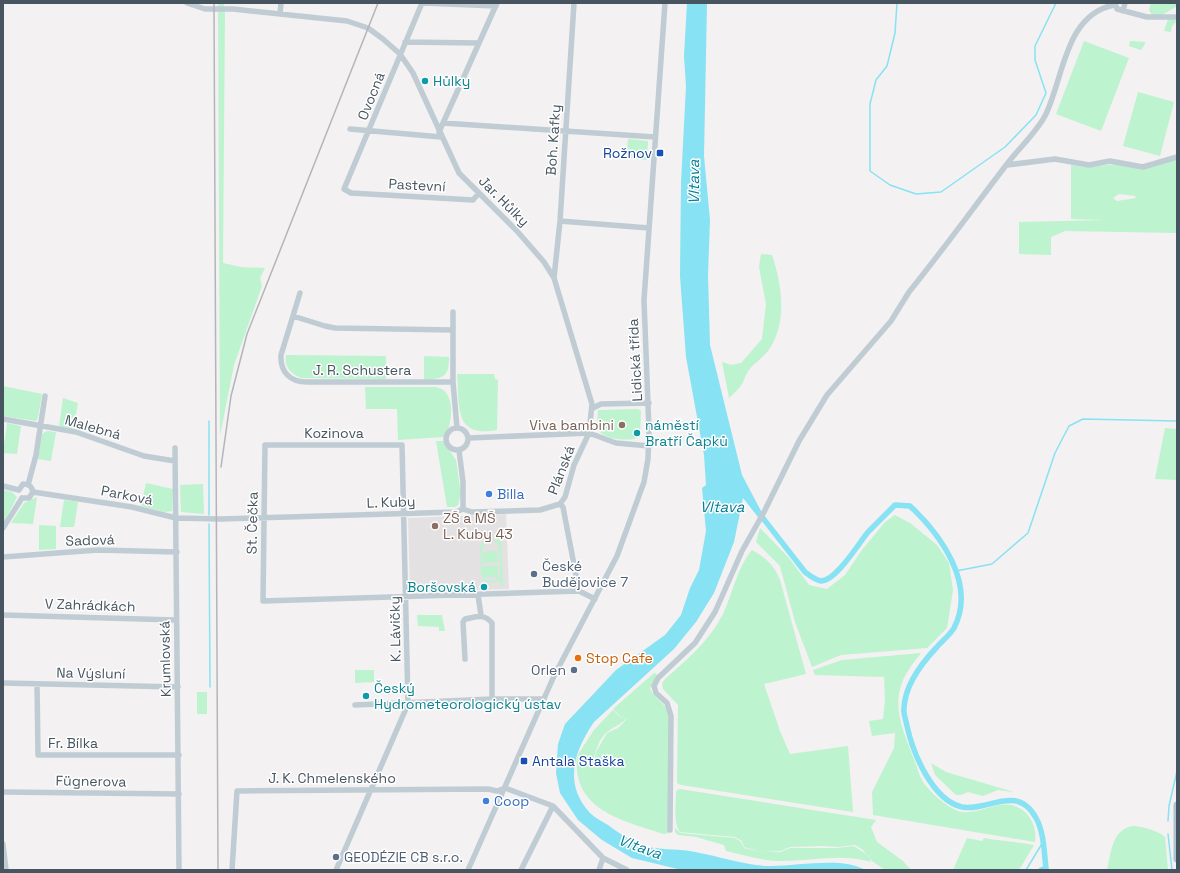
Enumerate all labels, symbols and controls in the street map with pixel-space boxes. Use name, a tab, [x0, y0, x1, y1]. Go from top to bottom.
street label: Ovocná	[353, 69, 389, 123]
place label: Hůlky	[433, 72, 470, 90]
marker: Hůlky	[420, 76, 430, 86]
street label: Boh. Kafky	[542, 104, 564, 176]
place label: Rožnov	[603, 144, 652, 162]
marker: Rožnov	[655, 148, 665, 158]
water label: Vltava	[684, 159, 703, 204]
street label: Jar. Hůlky	[475, 172, 533, 230]
street label: Pastevní	[388, 175, 447, 196]
street label: Lidická třída	[624, 318, 646, 402]
street label: J. R. Schustera	[313, 361, 411, 379]
street label: Malebná	[63, 410, 123, 444]
place label: Viva bambini	[529, 416, 614, 434]
place label: náměstí Bratří Čapků	[645, 416, 728, 450]
marker: Viva bambini	[617, 420, 627, 430]
street label: Kozinova	[304, 424, 364, 442]
marker: náměstí Bratří Čapků	[632, 428, 642, 438]
street label: Plánská	[543, 443, 579, 497]
street label: Parková	[100, 481, 154, 509]
place label: Billa	[497, 485, 525, 503]
marker: Billa	[484, 489, 494, 499]
street label: St. Čečka	[242, 491, 262, 555]
street label: L. Kuby	[366, 492, 416, 512]
water label: Vltava	[700, 497, 745, 516]
place label: ZŠ a MŠ L. Kuby 43	[443, 509, 513, 543]
marker: ZŠ a MŠ L. Kuby 43	[430, 521, 440, 531]
street label: Sadová	[65, 530, 115, 550]
place label: České Budějovice 7	[542, 557, 628, 591]
marker: České Budějovice 7	[529, 569, 539, 579]
place label: Boršovská	[407, 578, 476, 596]
marker: Boršovská	[479, 582, 489, 592]
street label: V Zahrádkách	[44, 594, 136, 616]
street label: K. Lávičky	[385, 596, 405, 662]
street label: Krumlovská	[155, 621, 175, 697]
place label: Stop Cafe	[586, 649, 653, 667]
marker: Stop Cafe	[573, 653, 583, 663]
place label: Orlen	[531, 661, 566, 679]
street label: Na Výsluní	[56, 663, 126, 683]
marker: Orlen	[569, 665, 579, 675]
place label: Český Hydrometeorologický ústav	[374, 679, 562, 713]
marker: Český Hydrometeorologický ústav	[361, 691, 371, 701]
street label: Fr. Bílka	[48, 734, 98, 752]
place label: Antala Staška	[532, 752, 625, 770]
marker: Antala Staška	[519, 756, 529, 766]
street label: J. K. Chmelenského	[268, 769, 396, 787]
street label: Fügnerova	[55, 771, 127, 791]
place label: Coop	[494, 792, 529, 810]
marker: Coop	[481, 796, 491, 806]
water label: Vltava	[616, 830, 665, 863]
place label: GEODÉZIE CB s.r.o.	[344, 848, 463, 866]
marker: GEODÉZIE CB s.r.o.	[331, 852, 341, 862]

